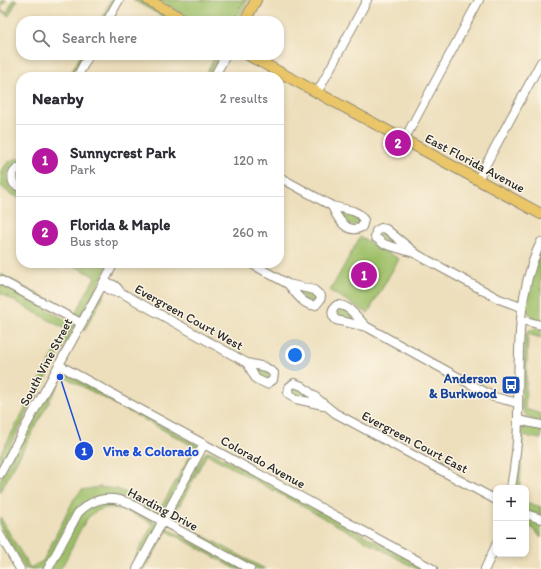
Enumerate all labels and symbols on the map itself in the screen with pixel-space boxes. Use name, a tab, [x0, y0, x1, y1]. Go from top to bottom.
pin: 2	[385, 128, 411, 158]
street label: East Florida Avenue	[423, 130, 527, 196]
pin: 1	[351, 260, 377, 290]
street label: Evergreen Court West	[132, 281, 246, 353]
street label: South Vine Street	[17, 315, 76, 409]
your location	[285, 345, 305, 365]
place label: Anderson & Burkwood	[429, 371, 498, 401]
bus stop icon: Anderson & Burkwood	[500, 374, 522, 396]
street label: Evergreen Court East	[359, 408, 471, 476]
street label: Colorado Avenue	[218, 433, 308, 491]
callout: Vine & Colorado	[74, 438, 207, 464]
text: Vine & Colorado	[103, 443, 199, 460]
text: 1	[81, 444, 87, 458]
street label: Harding Drive	[125, 484, 201, 534]

